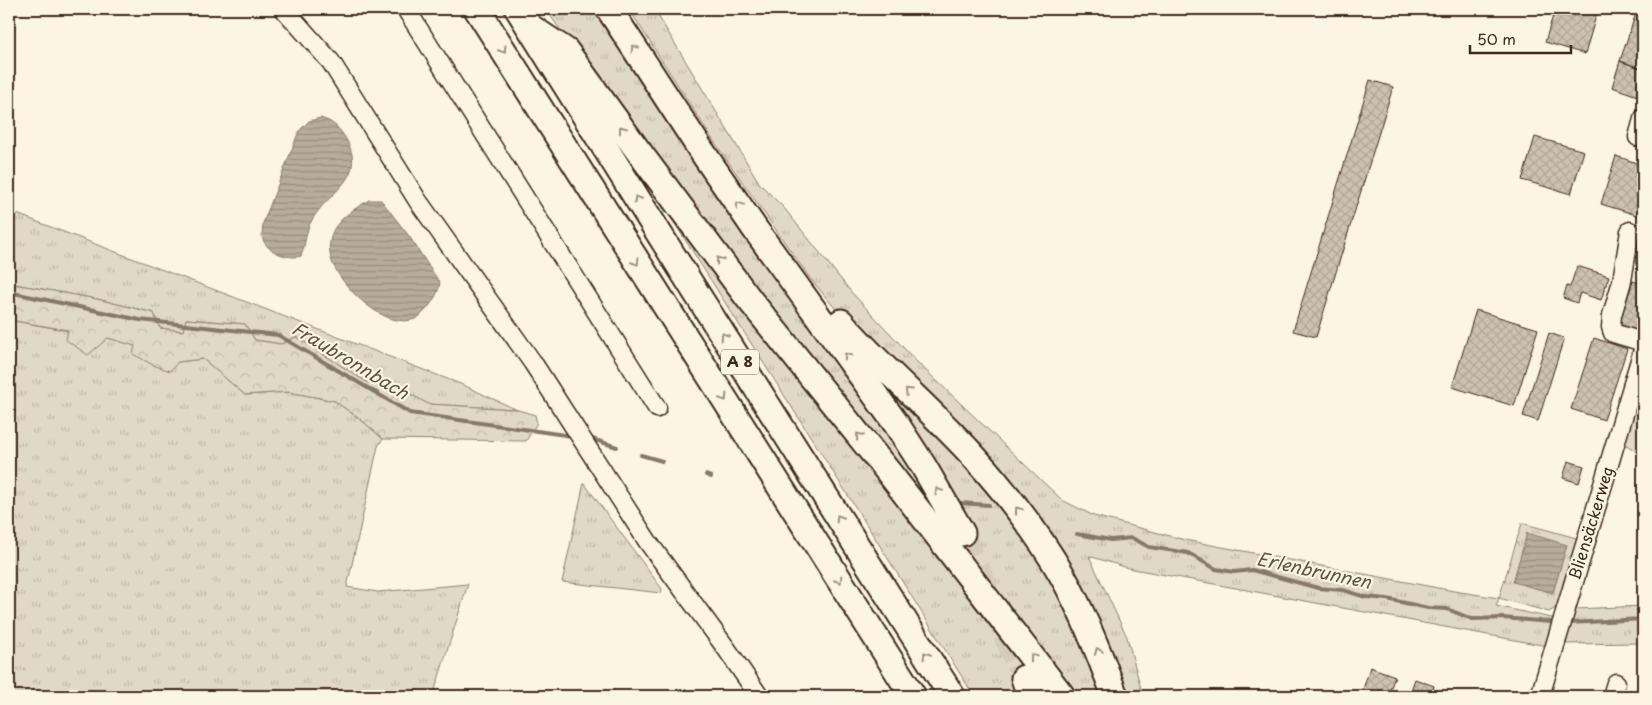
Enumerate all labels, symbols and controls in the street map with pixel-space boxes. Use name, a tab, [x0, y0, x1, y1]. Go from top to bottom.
scale bar	[1470, 22, 1571, 54]
text: 50 m	[1477, 27, 1516, 50]
one-way arrow	[496, 45, 506, 54]
one-way arrow	[631, 45, 641, 54]
one-way arrow	[619, 126, 628, 135]
one-way arrow	[634, 195, 644, 204]
one-way arrow	[735, 202, 745, 211]
one-way arrow	[630, 256, 639, 265]
one-way arrow	[717, 257, 725, 266]
water label: Fraubronnbach	[287, 314, 415, 405]
one-way arrow	[720, 333, 730, 342]
road number: A 8	[721, 350, 759, 374]
one-way arrow	[844, 352, 853, 362]
one-way arrow	[904, 388, 913, 397]
one-way arrow	[718, 393, 727, 402]
one-way arrow	[857, 433, 865, 442]
street label: Bliensäckerweg	[1561, 463, 1619, 582]
one-way arrow	[935, 487, 945, 496]
one-way arrow	[1015, 506, 1024, 516]
one-way arrow	[835, 514, 845, 523]
water label: Erlenbrunnen	[1254, 544, 1375, 595]
one-way arrow	[833, 574, 842, 584]
one-way arrow	[1094, 647, 1104, 655]
one-way arrow	[922, 652, 932, 661]
one-way arrow	[1030, 654, 1038, 663]

